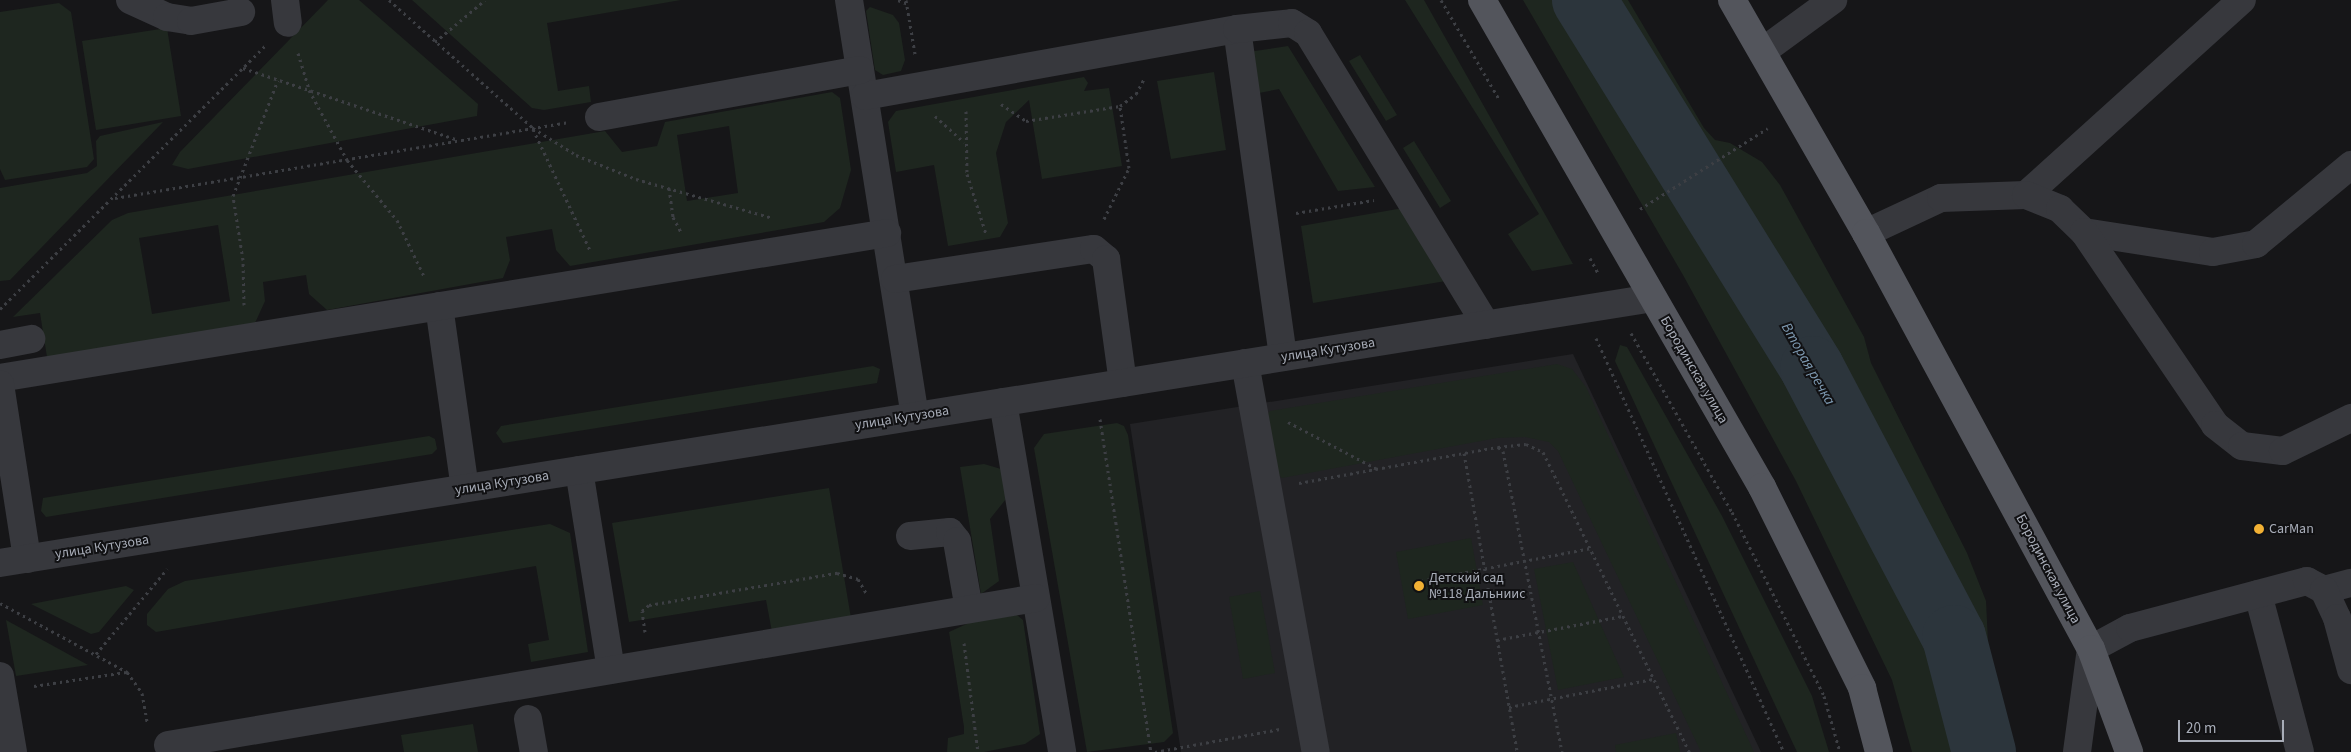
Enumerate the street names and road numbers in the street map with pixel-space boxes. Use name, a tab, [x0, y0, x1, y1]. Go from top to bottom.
street label: Бородинская улица	[1656, 313, 1732, 427]
street label: улица Кутузова	[1280, 334, 1376, 366]
street label: улица Кутузова	[854, 402, 950, 434]
street label: улица Кутузова	[454, 467, 550, 499]
street label: Бородинская улица	[2012, 512, 2084, 626]
street label: улица Кутузова	[54, 531, 150, 563]

